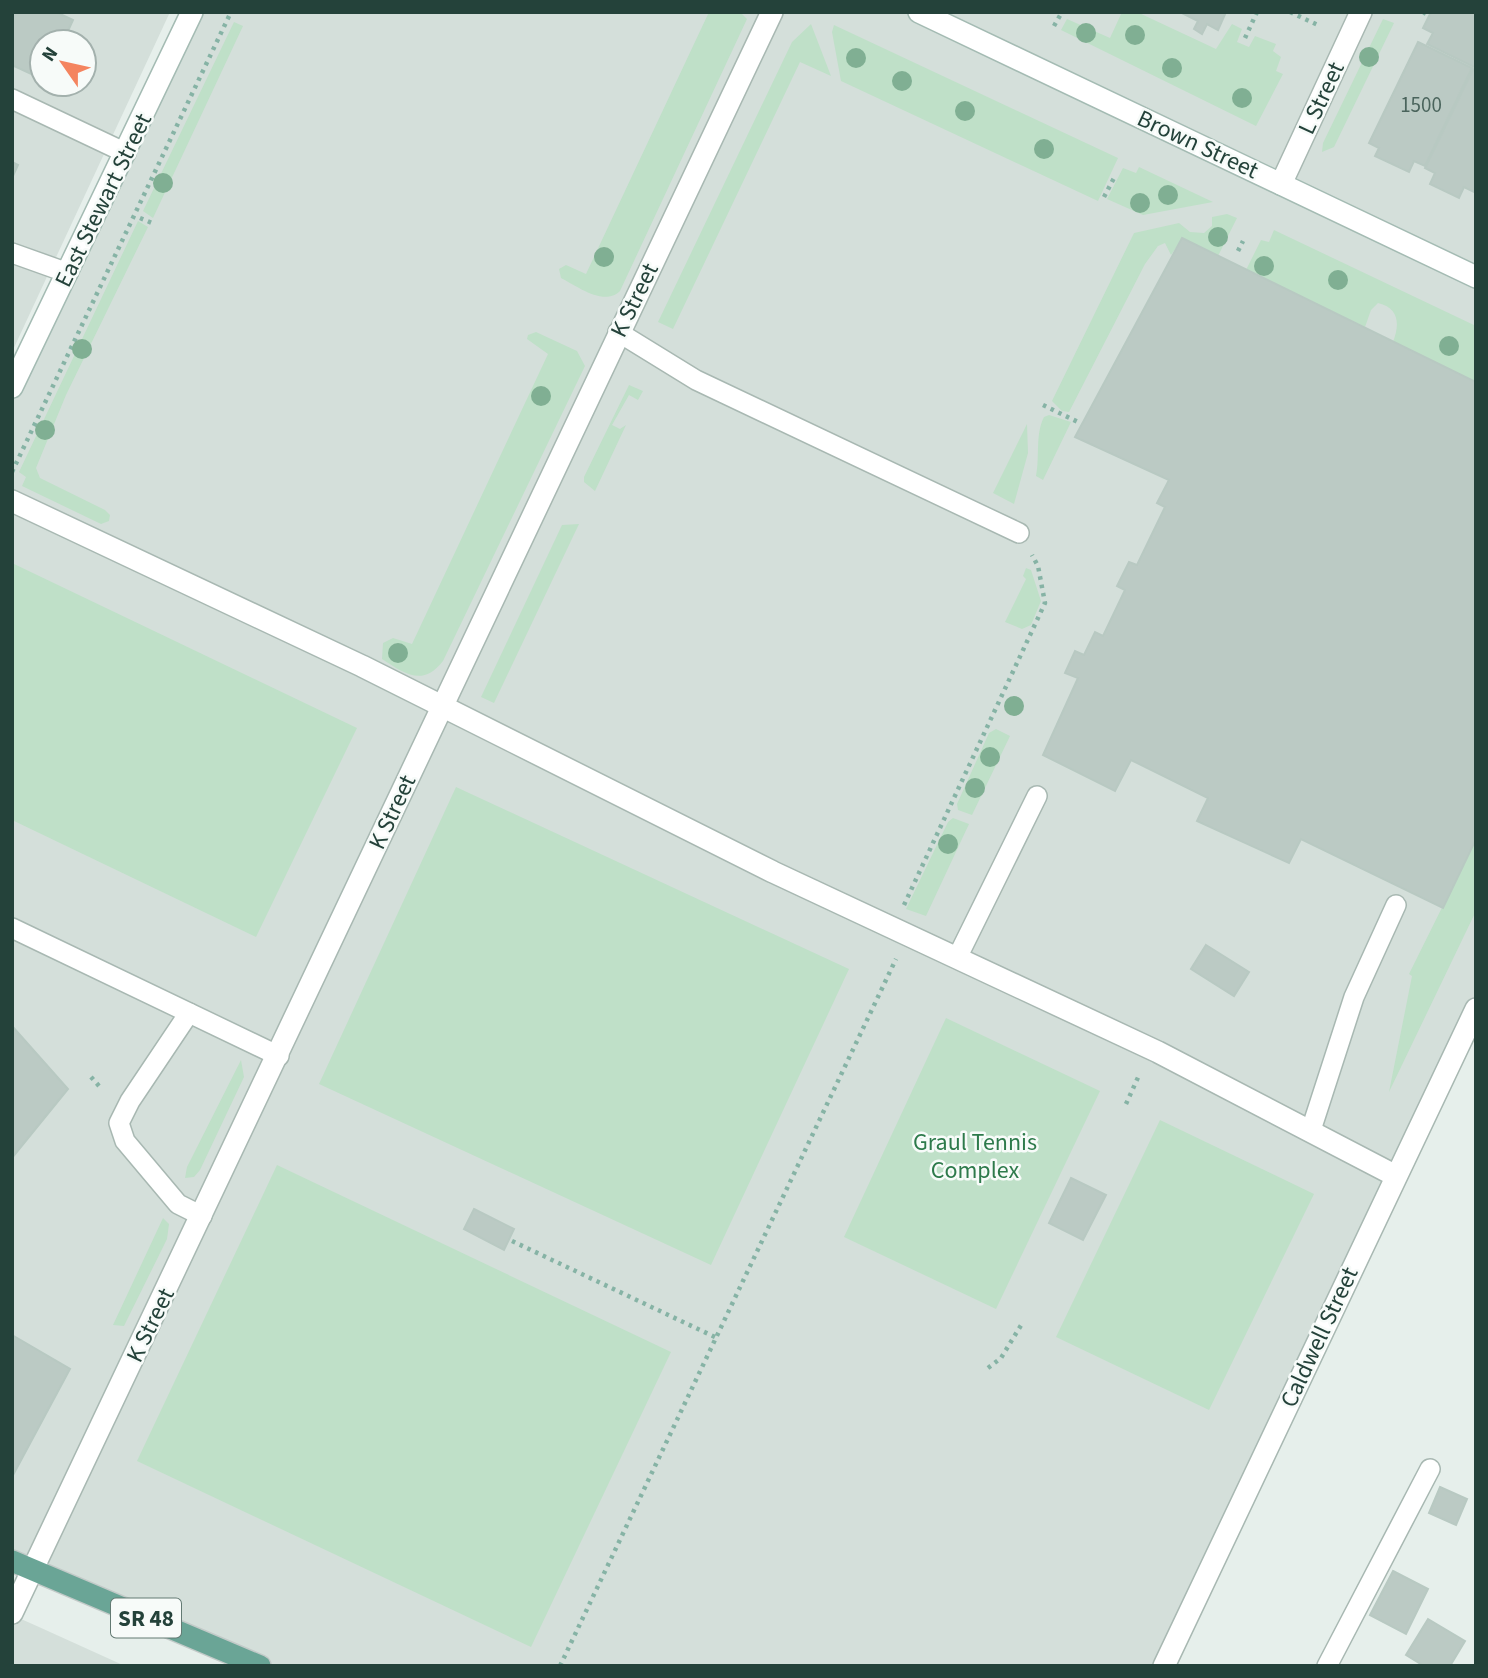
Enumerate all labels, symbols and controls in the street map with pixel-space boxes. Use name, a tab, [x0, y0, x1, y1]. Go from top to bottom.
north arrow	[28, 28, 98, 98]
text: N	[35, 42, 65, 67]
street label: L Street	[1289, 56, 1353, 140]
house number: 1500	[1400, 90, 1442, 120]
street label: Brown Street	[1131, 101, 1264, 188]
street label: East Stewart Street	[46, 107, 161, 293]
street label: K Street	[601, 257, 667, 343]
street label: K Street	[360, 769, 425, 855]
park label: Graul Tennis Complex	[913, 1125, 1037, 1188]
street label: Caldwell Street	[1272, 1261, 1367, 1413]
street label: K Street	[117, 1282, 183, 1368]
road number: SR 48	[111, 1598, 181, 1638]

